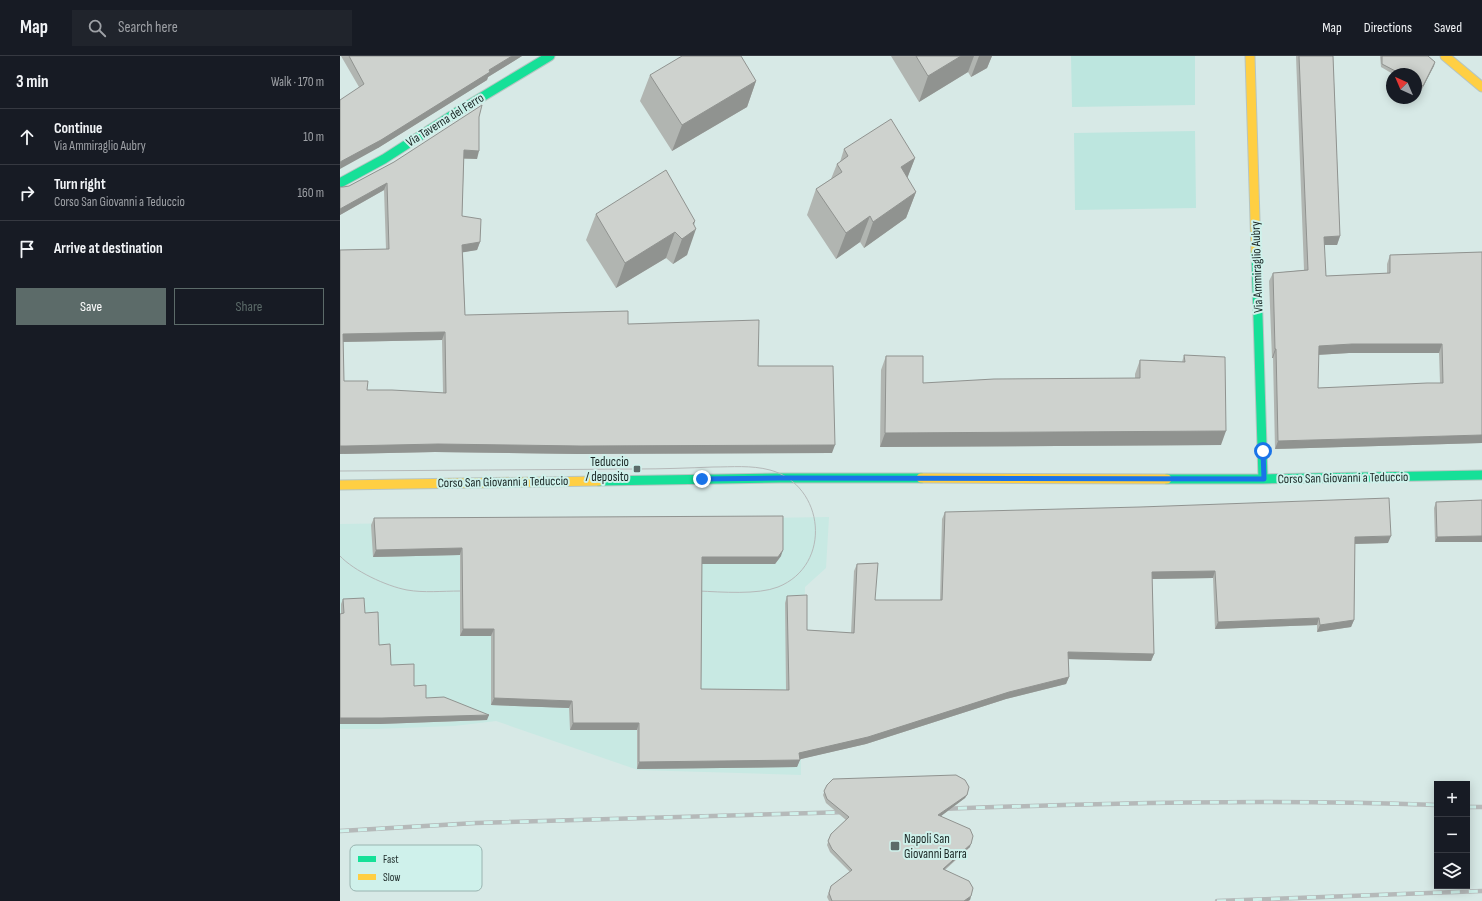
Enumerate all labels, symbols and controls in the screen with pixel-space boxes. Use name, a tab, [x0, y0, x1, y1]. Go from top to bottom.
search box	[72, 10, 352, 46]
text: Map	[20, 16, 48, 39]
icon: search	[86, 17, 108, 39]
text: Search here	[118, 18, 178, 37]
text: Map	[1322, 19, 1342, 36]
text: Directions	[1364, 19, 1412, 36]
text: Saved	[1434, 19, 1462, 36]
north arrow	[1386, 68, 1422, 104]
text: 3 min	[16, 72, 49, 92]
text: Walk · 170 m	[271, 74, 324, 90]
street label: Via Taverna del Ferro	[403, 90, 487, 150]
text: Continue	[54, 119, 103, 138]
icon: ahead	[16, 126, 38, 148]
text: 10 m	[303, 129, 324, 145]
text: Via Ammiraglio Aubry	[54, 138, 146, 154]
text: Turn right	[54, 175, 106, 194]
icon: right	[16, 182, 38, 204]
text: 160 m	[298, 185, 324, 201]
text: Corso San Giovanni a Teduccio	[54, 194, 185, 210]
street label: Via Ammiraglio Aubry	[1247, 221, 1267, 313]
icon: arrive	[16, 238, 38, 260]
text: Arrive at destination	[54, 239, 163, 258]
button: Save	[16, 288, 166, 325]
button: Share	[174, 288, 324, 325]
route start	[1254, 442, 1272, 460]
place label: Teduccio / deposito	[585, 454, 629, 485]
marker: Teduccio / deposito	[632, 464, 642, 474]
street label: Corso San Giovanni a Teduccio	[1277, 469, 1409, 487]
route end	[693, 470, 711, 488]
street label: Corso San Giovanni a Teduccio	[437, 473, 569, 491]
map controls	[1434, 781, 1470, 889]
button: +	[1434, 781, 1470, 817]
button: −	[1434, 817, 1470, 853]
place label: Napoli San Giovanni Barra	[904, 831, 967, 862]
marker: Napoli San Giovanni Barra	[889, 840, 901, 852]
legend	[350, 845, 482, 891]
text: Fast	[383, 853, 399, 866]
button: layers	[1434, 853, 1470, 889]
text: Slow	[383, 871, 400, 884]

